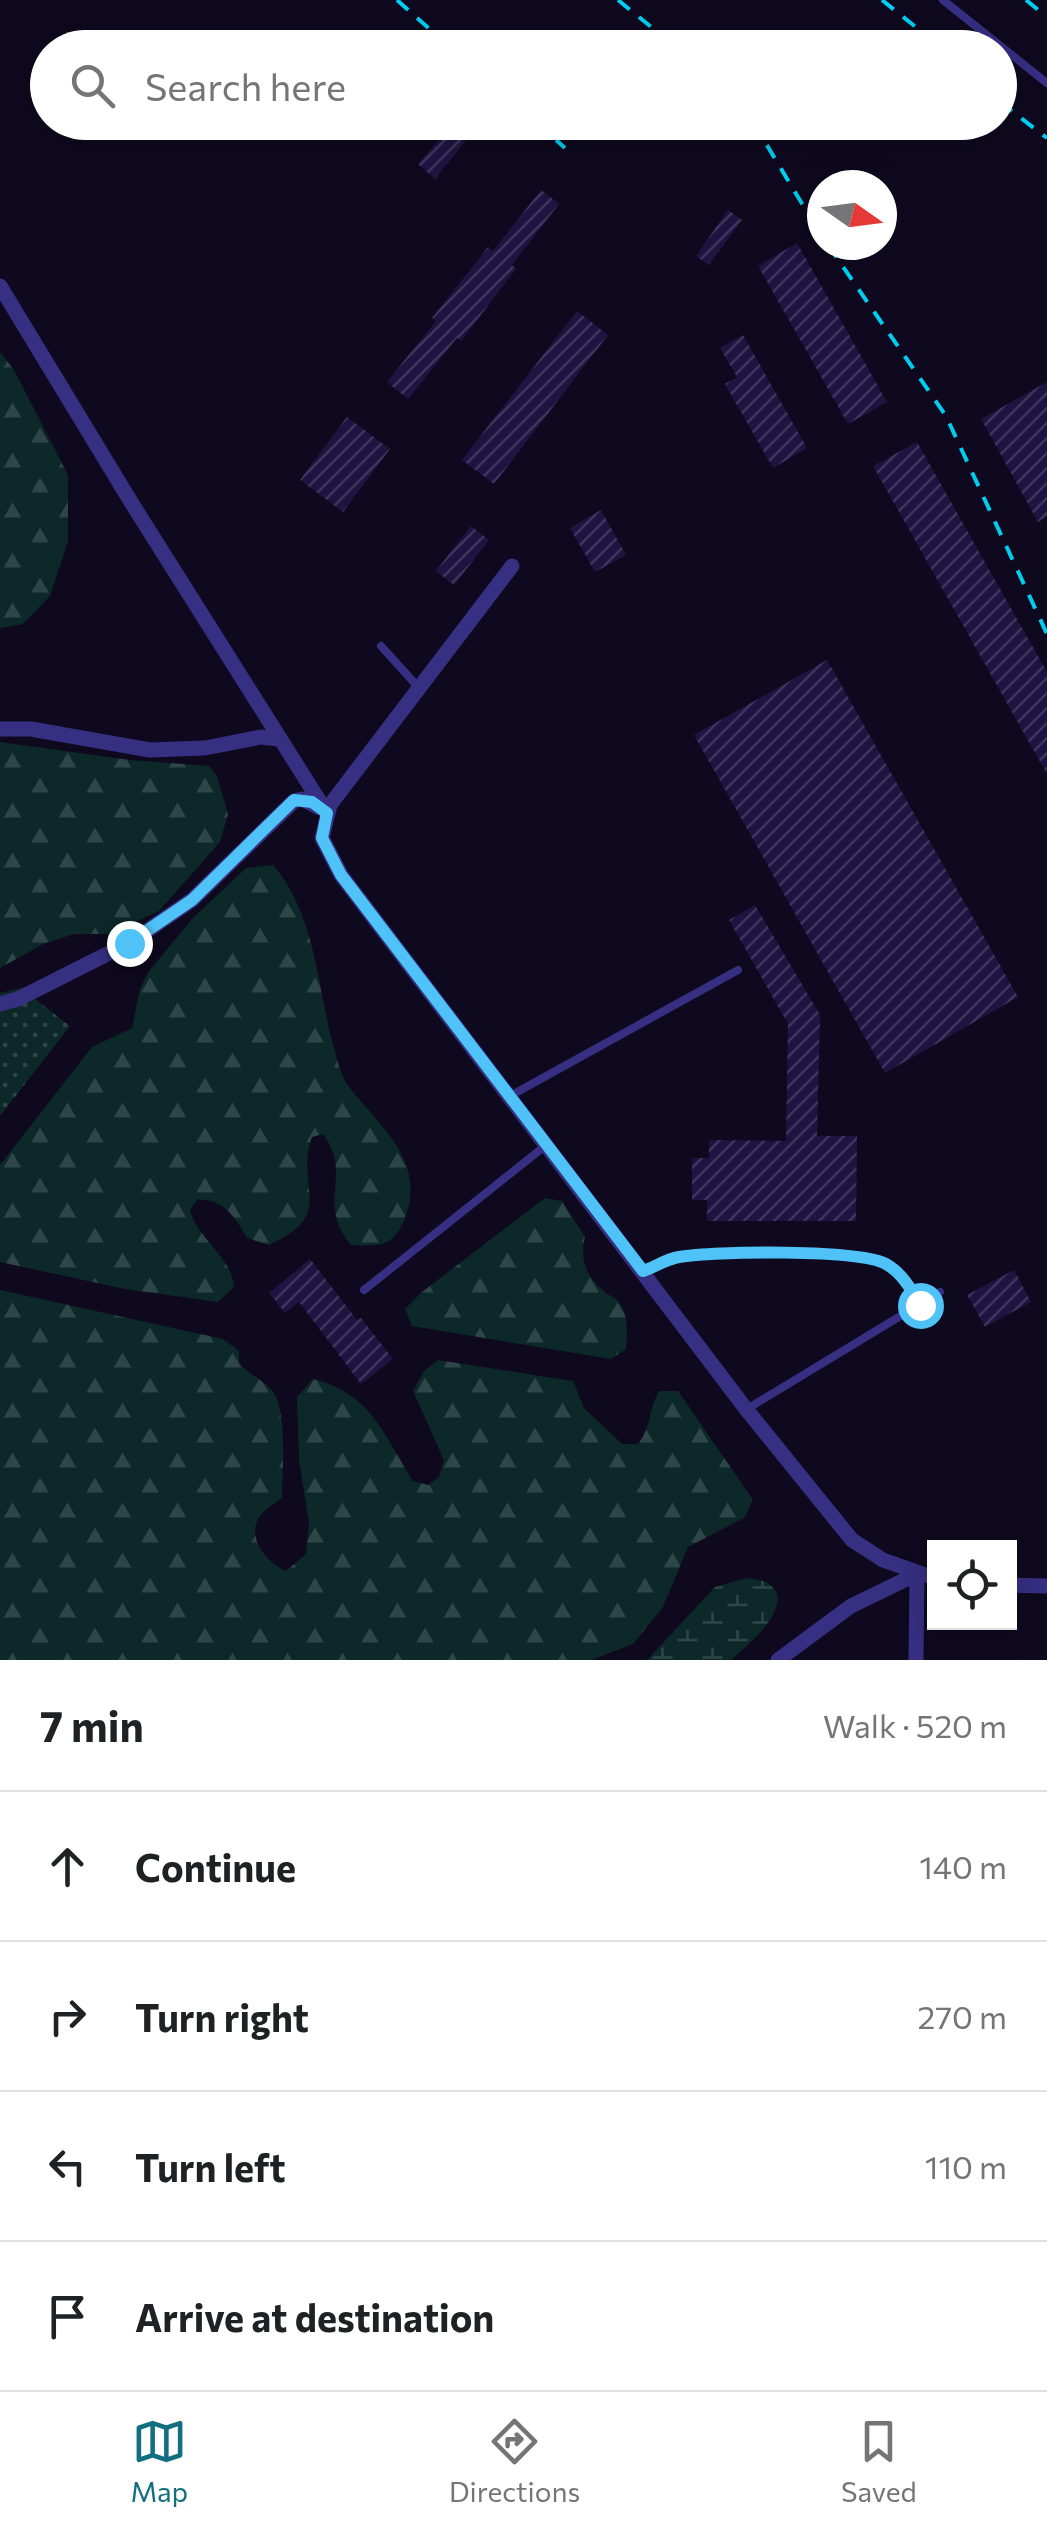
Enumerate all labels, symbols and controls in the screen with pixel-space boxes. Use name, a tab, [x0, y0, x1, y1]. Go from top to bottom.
search box	[30, 30, 1017, 140]
icon: search	[65, 58, 120, 113]
text: Search here	[145, 62, 346, 109]
north arrow	[807, 170, 897, 260]
route end	[107, 921, 153, 967]
route start	[898, 1283, 944, 1329]
map controls	[927, 1540, 1017, 1630]
button: locate	[927, 1540, 1017, 1630]
text: 7 min	[40, 1699, 144, 1751]
text: Walk · 520 m	[823, 1705, 1007, 1745]
icon: ahead	[40, 1839, 95, 1894]
text: Continue	[135, 1843, 296, 1890]
text: 140 m	[919, 1846, 1007, 1886]
icon: right	[40, 1989, 95, 2044]
text: Turn right	[135, 1993, 309, 2040]
text: 270 m	[918, 1996, 1007, 2036]
icon: left	[40, 2139, 95, 2194]
text: Turn left	[135, 2143, 286, 2190]
text: 110 m	[925, 2146, 1007, 2186]
icon: arrive	[40, 2289, 95, 2344]
text: Arrive at destination	[135, 2293, 494, 2340]
tab: Map	[130, 2414, 188, 2508]
tab: Directions	[449, 2414, 580, 2508]
tab: Saved	[841, 2414, 917, 2508]

